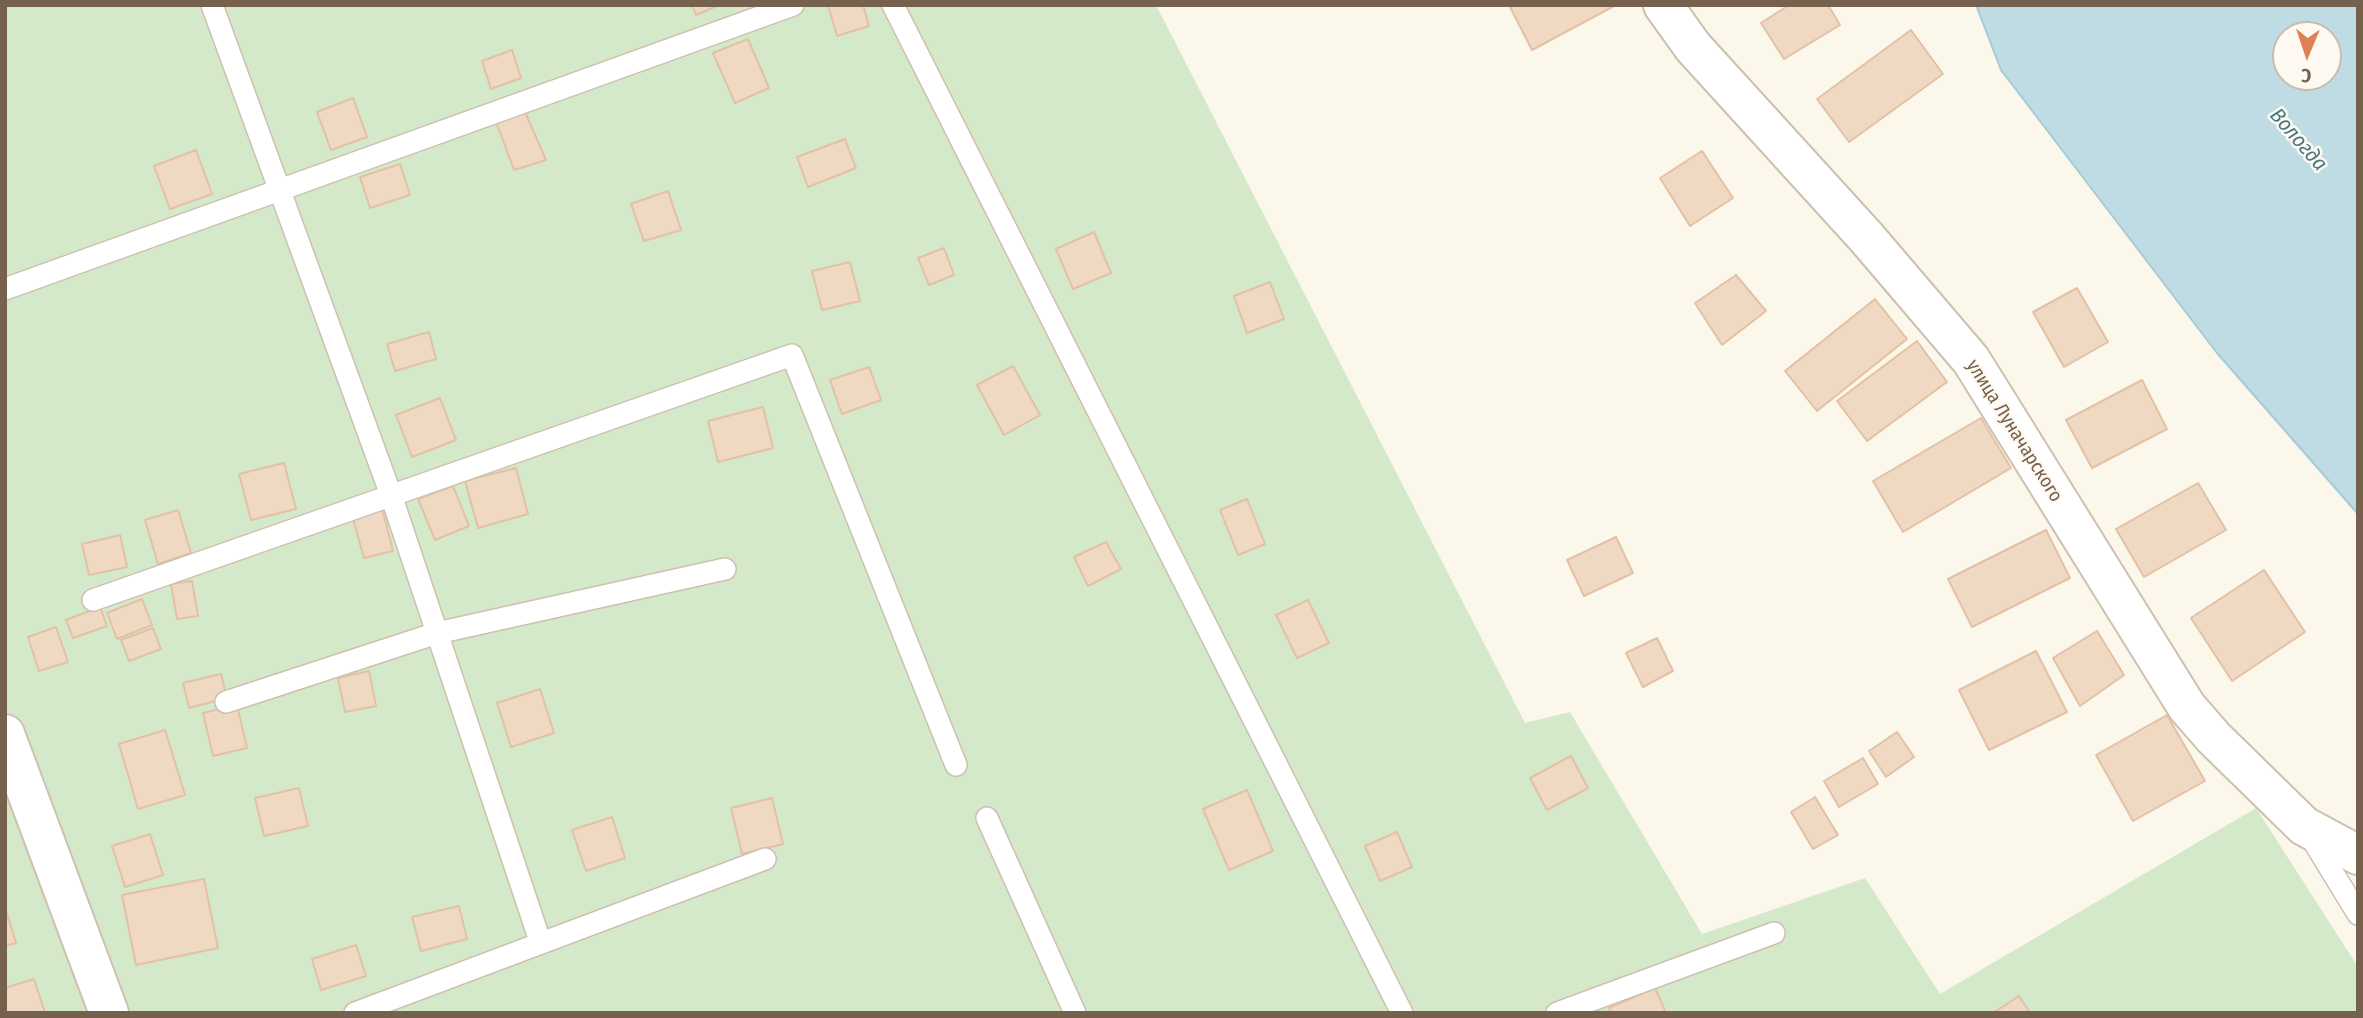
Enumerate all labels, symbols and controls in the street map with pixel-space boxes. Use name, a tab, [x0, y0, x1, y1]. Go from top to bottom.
north arrow	[2272, 21, 2342, 91]
text: С	[2301, 64, 2312, 87]
water label: Вологда	[2264, 104, 2332, 176]
street label: улица Луначарского	[1961, 356, 2067, 506]

